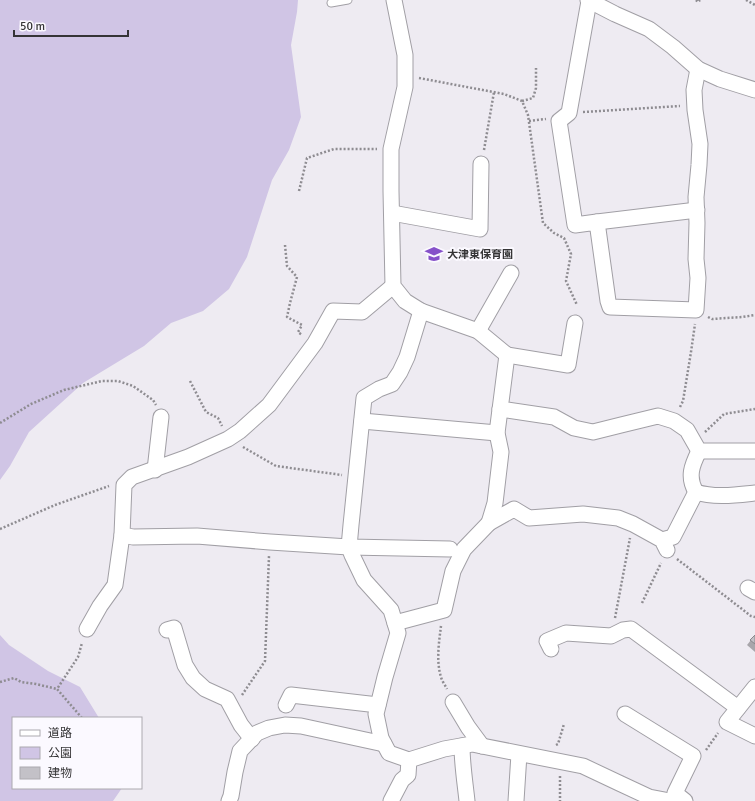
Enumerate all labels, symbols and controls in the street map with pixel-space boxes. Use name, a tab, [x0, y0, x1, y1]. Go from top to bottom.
scale bar	[14, 12, 128, 38]
text: 50 m	[20, 19, 45, 34]
school or university icon: 大津東保育園	[424, 244, 444, 264]
place label: 大津東保育園	[447, 248, 513, 261]
legend	[12, 717, 142, 789]
text: 道路	[48, 726, 72, 741]
text: 公園	[48, 746, 72, 761]
text: 建物	[48, 766, 72, 781]

